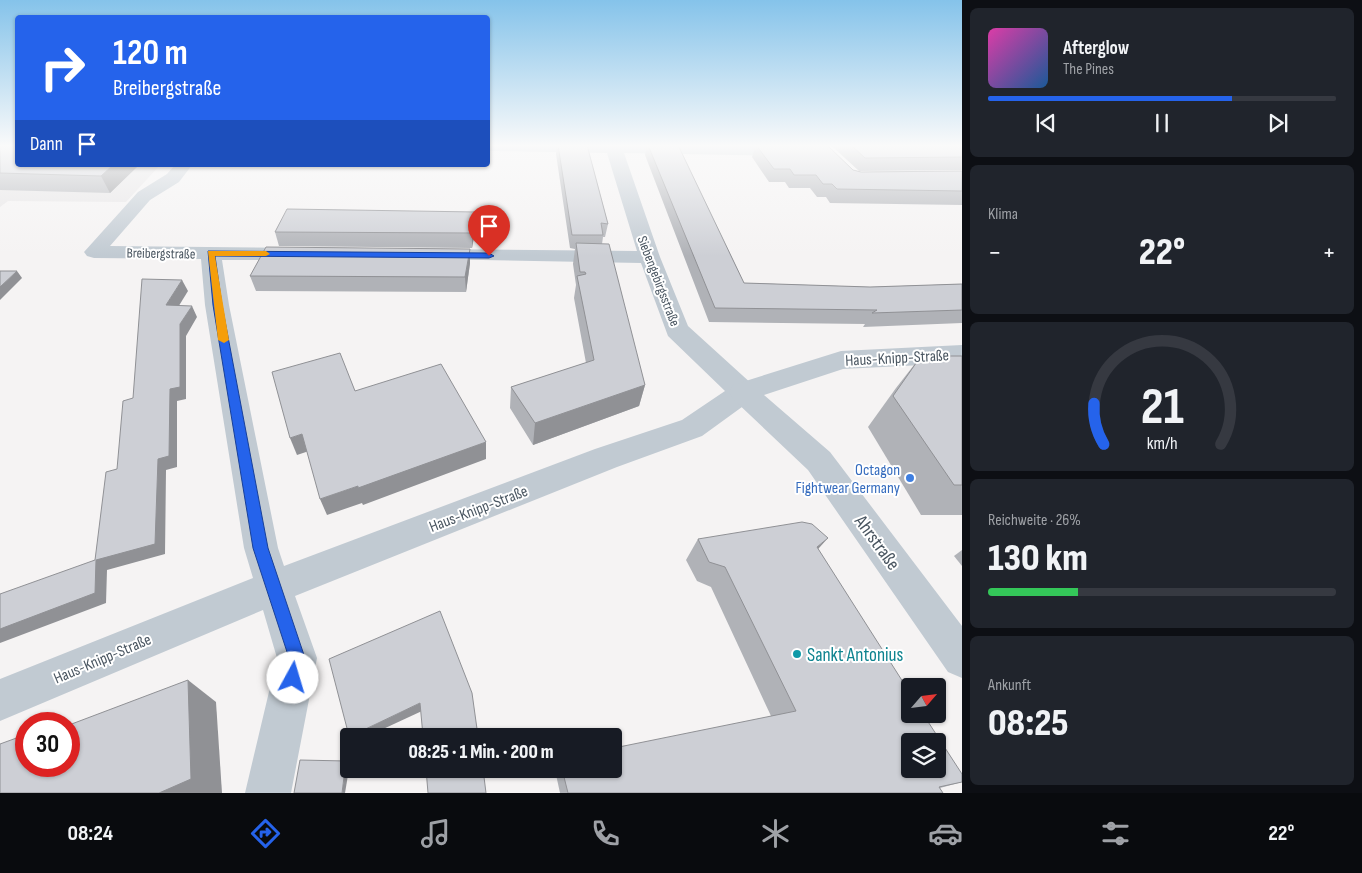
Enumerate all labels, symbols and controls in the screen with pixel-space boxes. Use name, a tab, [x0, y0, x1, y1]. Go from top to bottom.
text: 120 m	[113, 32, 188, 75]
icon: right	[30, 35, 95, 100]
text: Afterglow	[1063, 37, 1129, 60]
text: The Pines	[1063, 60, 1114, 79]
text: Breibergstraße	[113, 75, 221, 102]
icon: previous	[1032, 109, 1060, 137]
icon: pause	[1148, 109, 1176, 137]
icon: next	[1264, 109, 1292, 137]
icon: arrive	[73, 130, 101, 158]
text: Dann	[30, 133, 63, 156]
pin	[468, 205, 510, 256]
text: Klima	[988, 205, 1018, 224]
icon: arrive	[475, 212, 503, 240]
text: 22°	[1139, 230, 1185, 275]
street label: Siebengebirgsstraße	[634, 234, 684, 329]
text: −	[988, 236, 1002, 269]
text: +	[1322, 236, 1336, 269]
street label: Breibergstraße	[126, 244, 196, 263]
street label: Haus-Knipp-Straße	[845, 346, 949, 371]
text: 21	[1140, 376, 1184, 439]
text: km/h	[1147, 433, 1177, 454]
place label: Octagon Fightwear Germany	[795, 461, 900, 498]
marker: Octagon Fightwear Germany	[904, 472, 916, 484]
street label: Haus-Knipp-Straße	[427, 482, 530, 537]
street label: Ahrstraße	[849, 510, 904, 575]
text: Reichweite · 26%	[988, 511, 1081, 530]
text: 130 km	[988, 536, 1088, 581]
street label: Haus-Knipp-Straße	[51, 630, 154, 688]
place label: Sankt Antonius	[807, 644, 904, 667]
marker: Sankt Antonius	[791, 648, 803, 660]
position arrow	[266, 651, 318, 703]
text: Ankunft	[988, 676, 1031, 695]
north arrow	[901, 678, 946, 722]
map controls	[901, 678, 946, 778]
text: 08:25	[988, 701, 1069, 746]
speed limit sign: 30	[15, 712, 80, 777]
button: layers	[901, 733, 946, 778]
text: 08:25 · 1 Min. · 200 m	[409, 741, 553, 764]
icon: directions	[248, 816, 283, 851]
icon: music	[418, 816, 453, 851]
icon: phone	[588, 816, 623, 851]
icon: climate	[758, 816, 793, 851]
icon: car	[928, 816, 963, 851]
icon: filters	[1098, 816, 1133, 851]
text: 08:24	[68, 820, 113, 847]
text: 22°	[1268, 820, 1294, 847]

